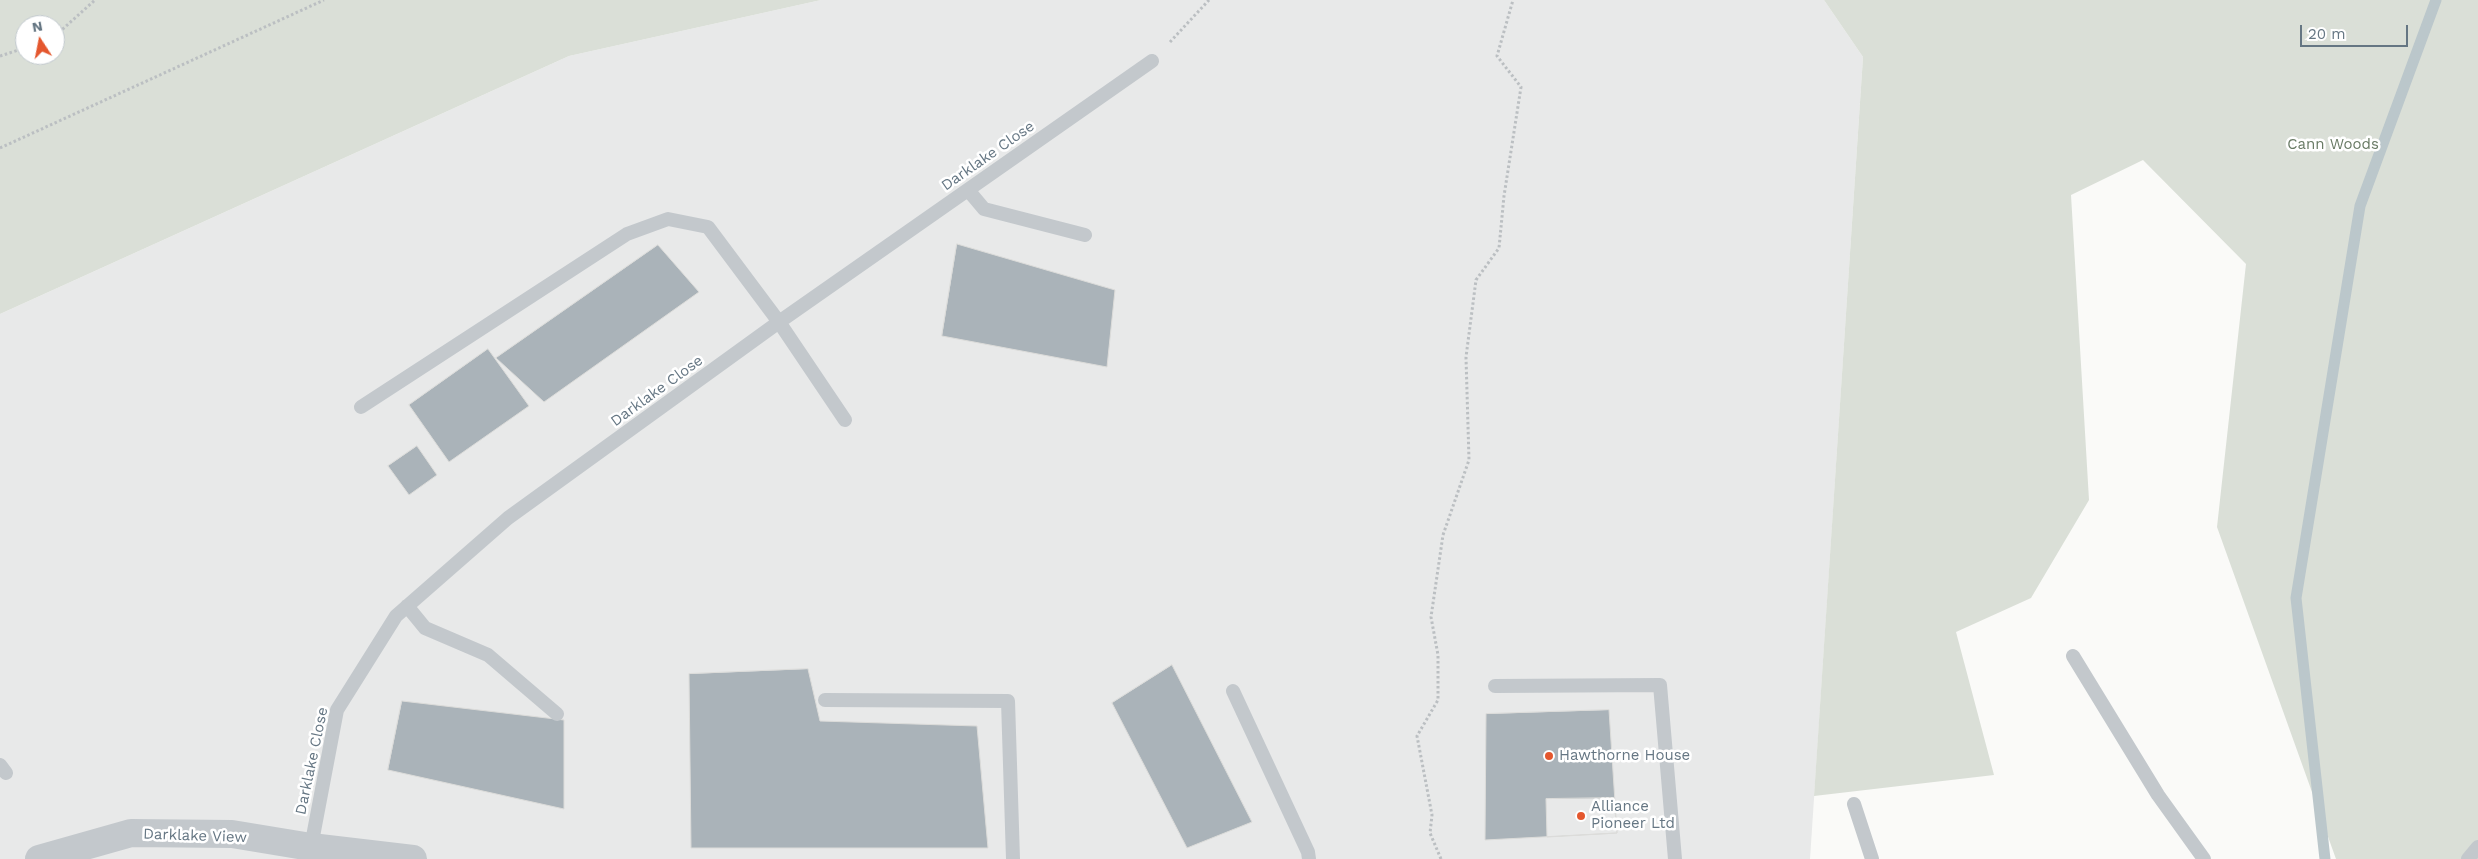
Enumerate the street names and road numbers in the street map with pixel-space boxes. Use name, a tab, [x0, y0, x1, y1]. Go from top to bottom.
street label: Darklake Close	[938, 117, 1038, 195]
street label: Darklake Close	[607, 352, 707, 430]
street label: Darklake Close	[292, 706, 332, 816]
street label: Darklake View	[143, 825, 247, 847]

